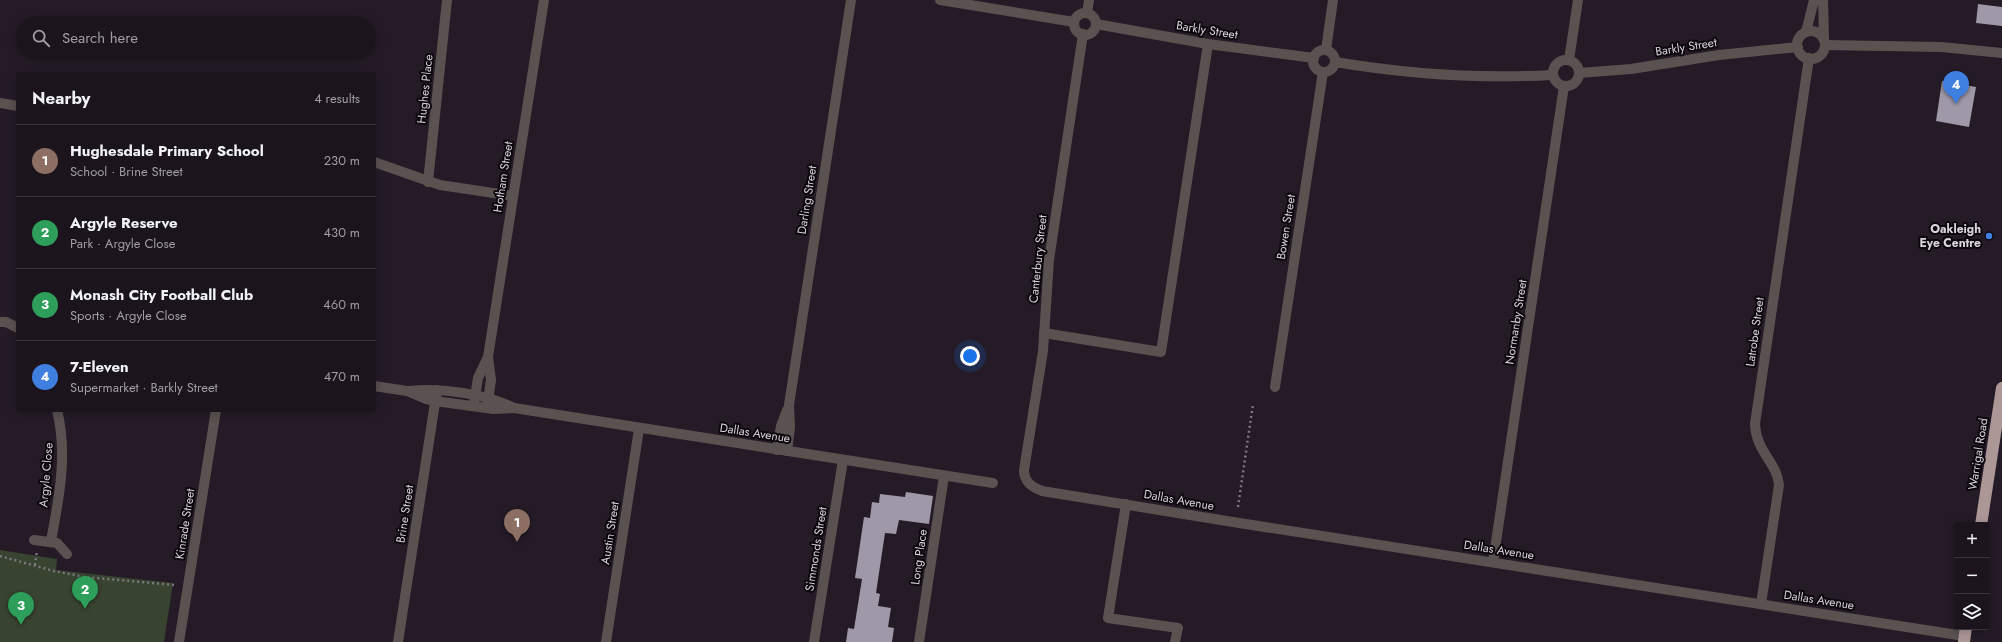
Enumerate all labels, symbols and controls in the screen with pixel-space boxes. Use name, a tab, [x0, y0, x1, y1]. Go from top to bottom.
search box	[16, 16, 376, 60]
street label: Barkly Street	[1175, 16, 1239, 44]
icon: search	[30, 27, 52, 49]
text: Search here	[62, 27, 138, 49]
street label: Barkly Street	[1654, 33, 1718, 61]
street label: Hughes Place	[412, 53, 438, 125]
pin: 4	[1943, 71, 1969, 104]
text: Nearby	[32, 86, 90, 110]
text: 4 results	[314, 89, 360, 108]
text: Hughesdale Primary School	[70, 140, 264, 162]
street label: Hotham Street	[489, 140, 518, 214]
text: 1	[42, 151, 48, 170]
text: 230 m	[324, 151, 360, 170]
text: School · Brine Street	[70, 162, 183, 181]
street label: Darling Street	[793, 164, 821, 236]
street label: Bowen Street	[1272, 193, 1300, 261]
text: Argyle Reserve	[70, 212, 178, 234]
street label: Canterbury Street	[1024, 214, 1052, 304]
place label: Oakleigh Eye Centre	[1920, 220, 1981, 252]
text: 2	[41, 223, 49, 242]
text: 430 m	[323, 223, 360, 242]
marker: Oakleigh Eye Centre	[1984, 231, 1994, 241]
text: Park · Argyle Close	[70, 234, 175, 253]
street label: Normanby Street	[1500, 278, 1532, 366]
text: Monash City Football Club	[70, 284, 253, 306]
text: 3	[41, 295, 49, 314]
text: 460 m	[323, 295, 360, 314]
street label: Latrobe Street	[1741, 296, 1769, 368]
text: Sports · Argyle Close	[70, 306, 187, 325]
your location	[960, 346, 980, 366]
text: 7-Eleven	[70, 356, 129, 378]
text: 4	[40, 367, 50, 386]
text: 470 m	[324, 367, 360, 386]
text: Supermarket · Barkly Street	[70, 378, 218, 397]
street label: Warrigal Road	[1963, 417, 1993, 491]
street label: Dallas Avenue	[719, 419, 791, 447]
street label: Argyle Close	[34, 442, 58, 508]
street label: Brine Street	[392, 484, 418, 544]
street label: Dallas Avenue	[1142, 485, 1216, 515]
street label: Kinrade Street	[171, 487, 199, 561]
street label: Austin Street	[596, 500, 624, 566]
street label: Simmonds Street	[800, 505, 832, 592]
pin: 1	[504, 509, 530, 542]
map controls	[1954, 522, 1990, 630]
button: +	[1954, 522, 1990, 558]
street label: Long Place	[906, 528, 932, 586]
street label: Dallas Avenue	[1463, 536, 1535, 564]
button: −	[1954, 558, 1990, 594]
pin: 2	[72, 576, 98, 609]
street label: Dallas Avenue	[1783, 586, 1855, 614]
pin: 3	[8, 592, 34, 625]
button: layers	[1954, 594, 1990, 630]

